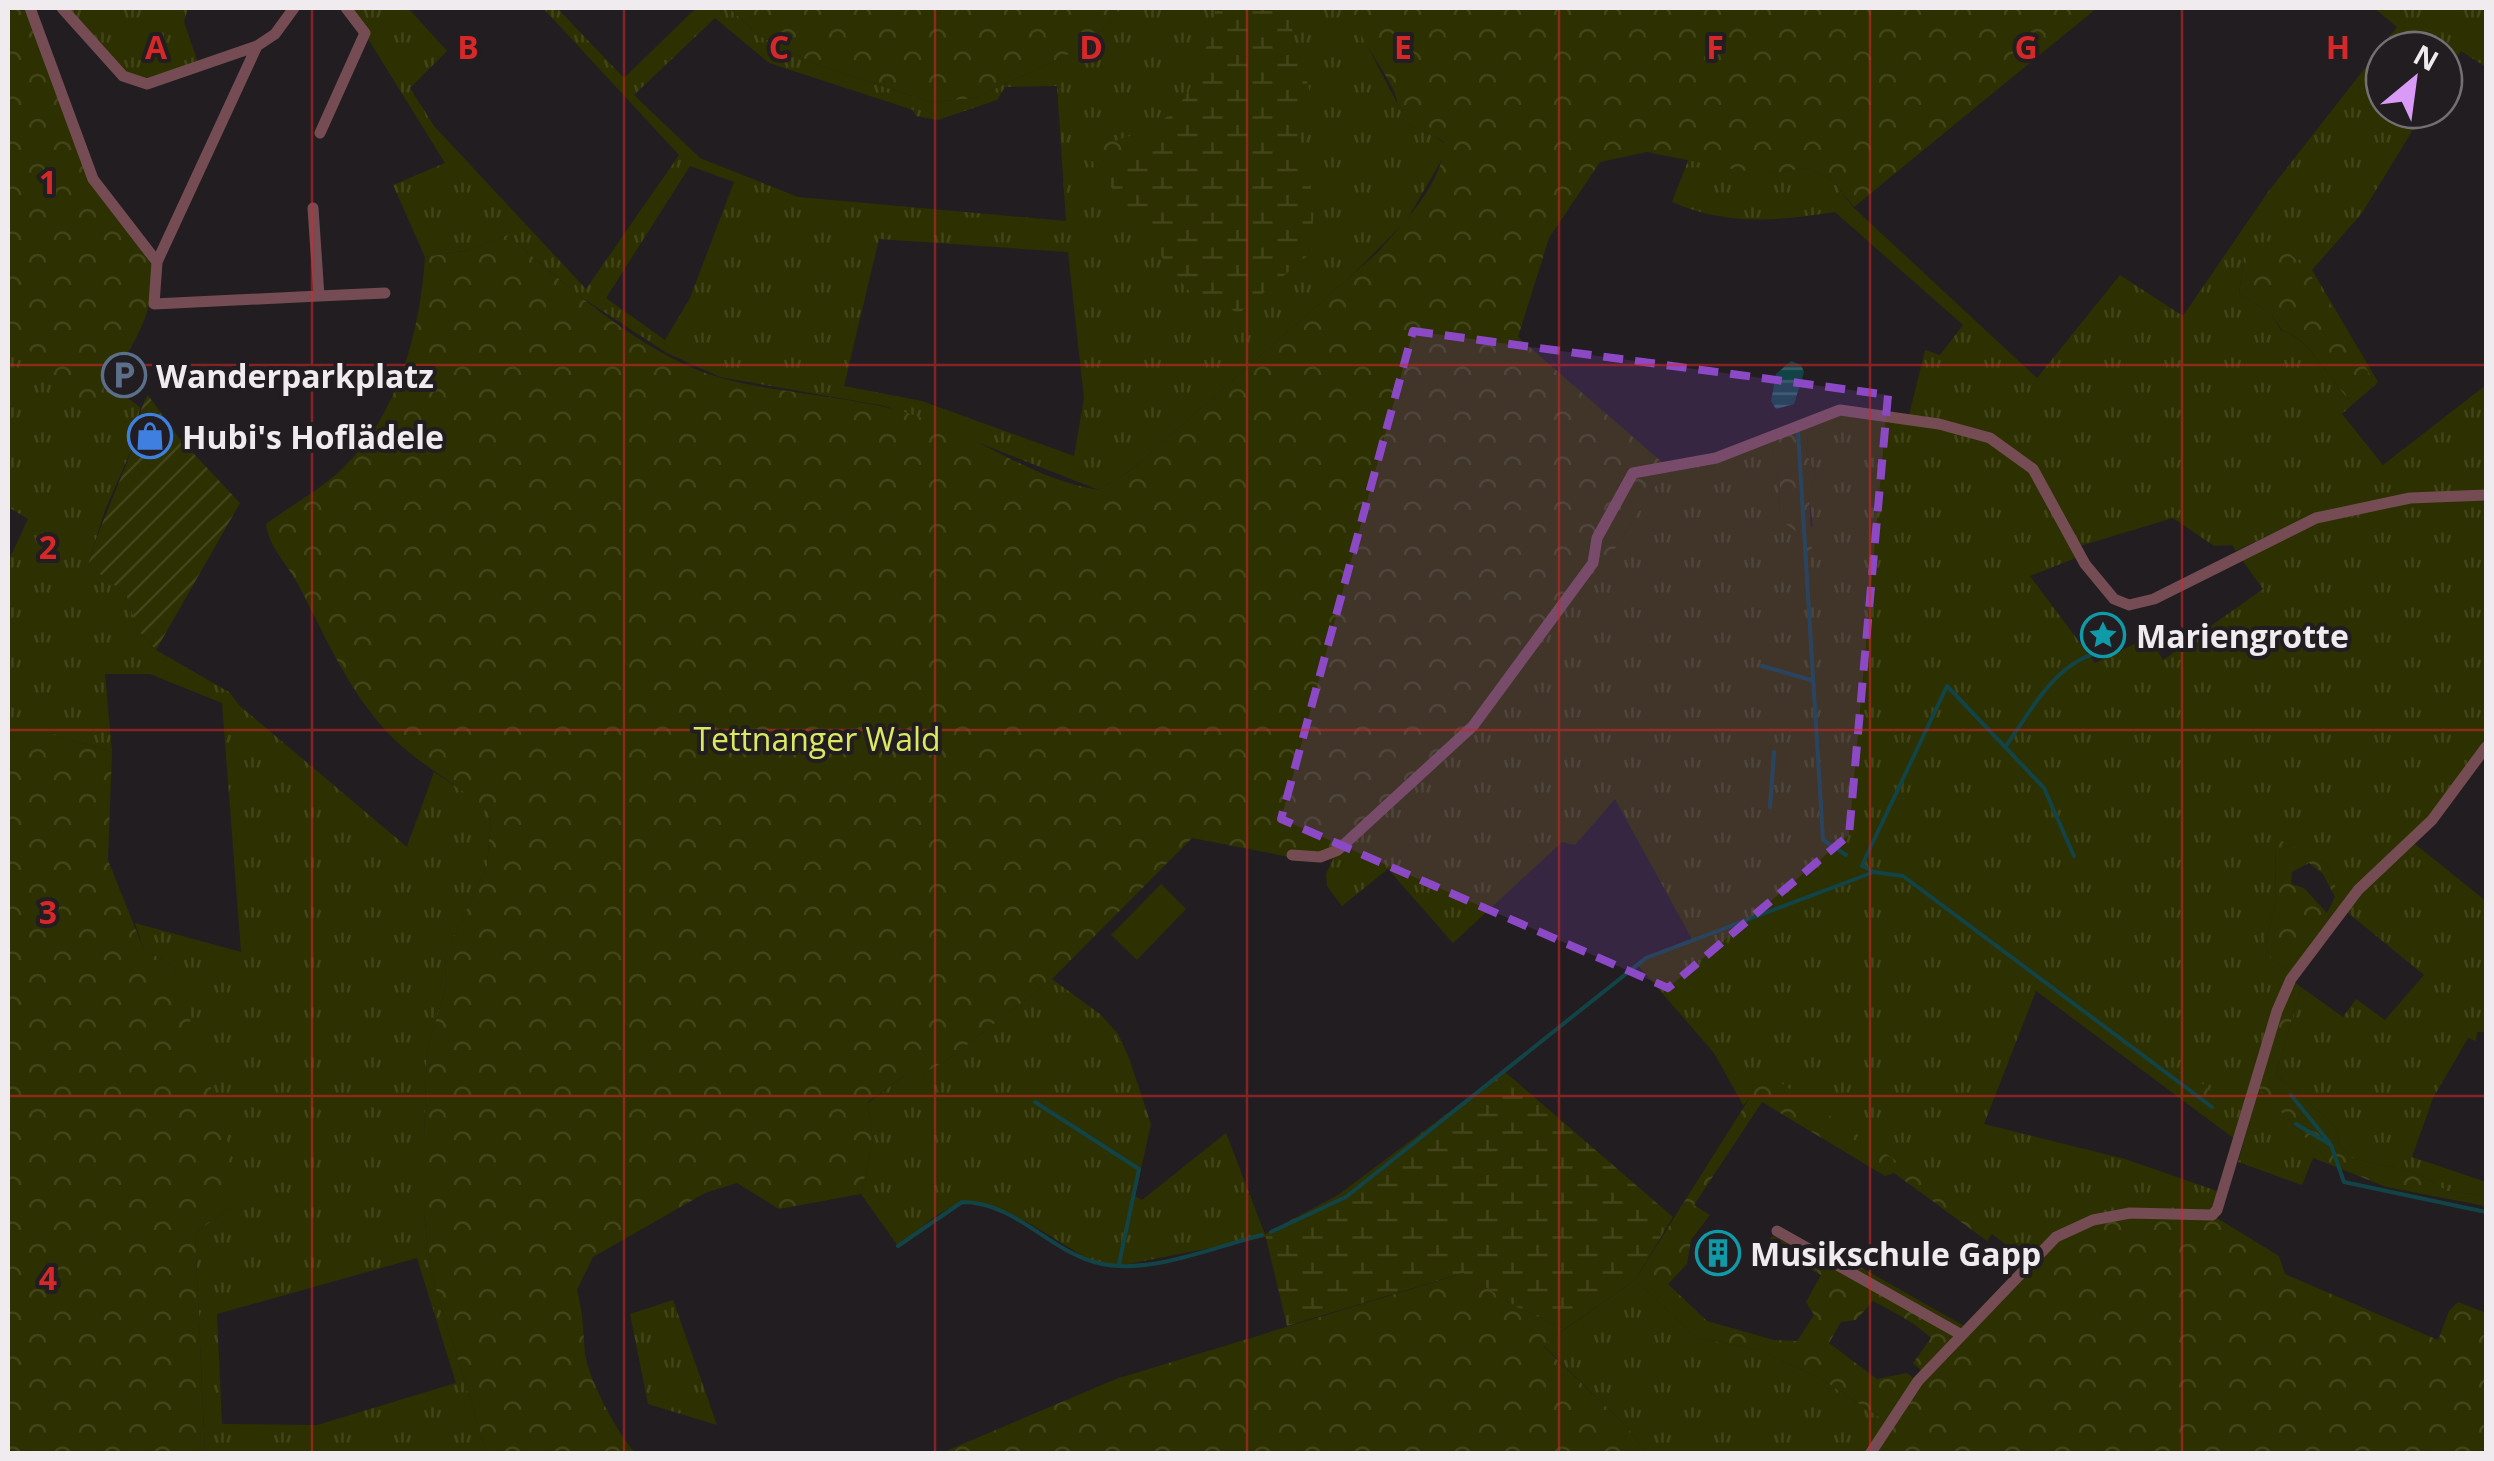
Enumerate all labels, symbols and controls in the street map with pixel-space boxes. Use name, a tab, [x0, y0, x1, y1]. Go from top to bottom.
text: A	[145, 25, 168, 68]
text: B	[457, 25, 479, 68]
text: C	[769, 25, 789, 68]
text: D	[1079, 25, 1103, 68]
text: E	[1394, 25, 1412, 68]
text: F	[1706, 25, 1724, 68]
text: G	[2014, 25, 2038, 68]
text: H	[2326, 25, 2350, 68]
north arrow	[2364, 30, 2464, 130]
text: N	[2407, 35, 2446, 79]
text: 1	[39, 160, 57, 203]
parking icon: Wanderparkplatz	[101, 352, 147, 398]
place label: Wanderparkplatz	[156, 354, 434, 397]
shop icon: Hubi's Hoflädele	[127, 413, 173, 459]
place label: Hubi's Hoflädele	[182, 415, 444, 458]
text: 2	[39, 525, 57, 568]
place icon: Mariengrotte	[2080, 612, 2126, 658]
place label: Mariengrotte	[2136, 614, 2349, 657]
park label: Tettnanger Wald	[693, 717, 941, 760]
text: 3	[39, 890, 57, 933]
building icon: Musikschule Gapp	[1695, 1230, 1741, 1276]
place label: Musikschule Gapp	[1750, 1232, 2041, 1275]
text: 4	[39, 1256, 57, 1299]

